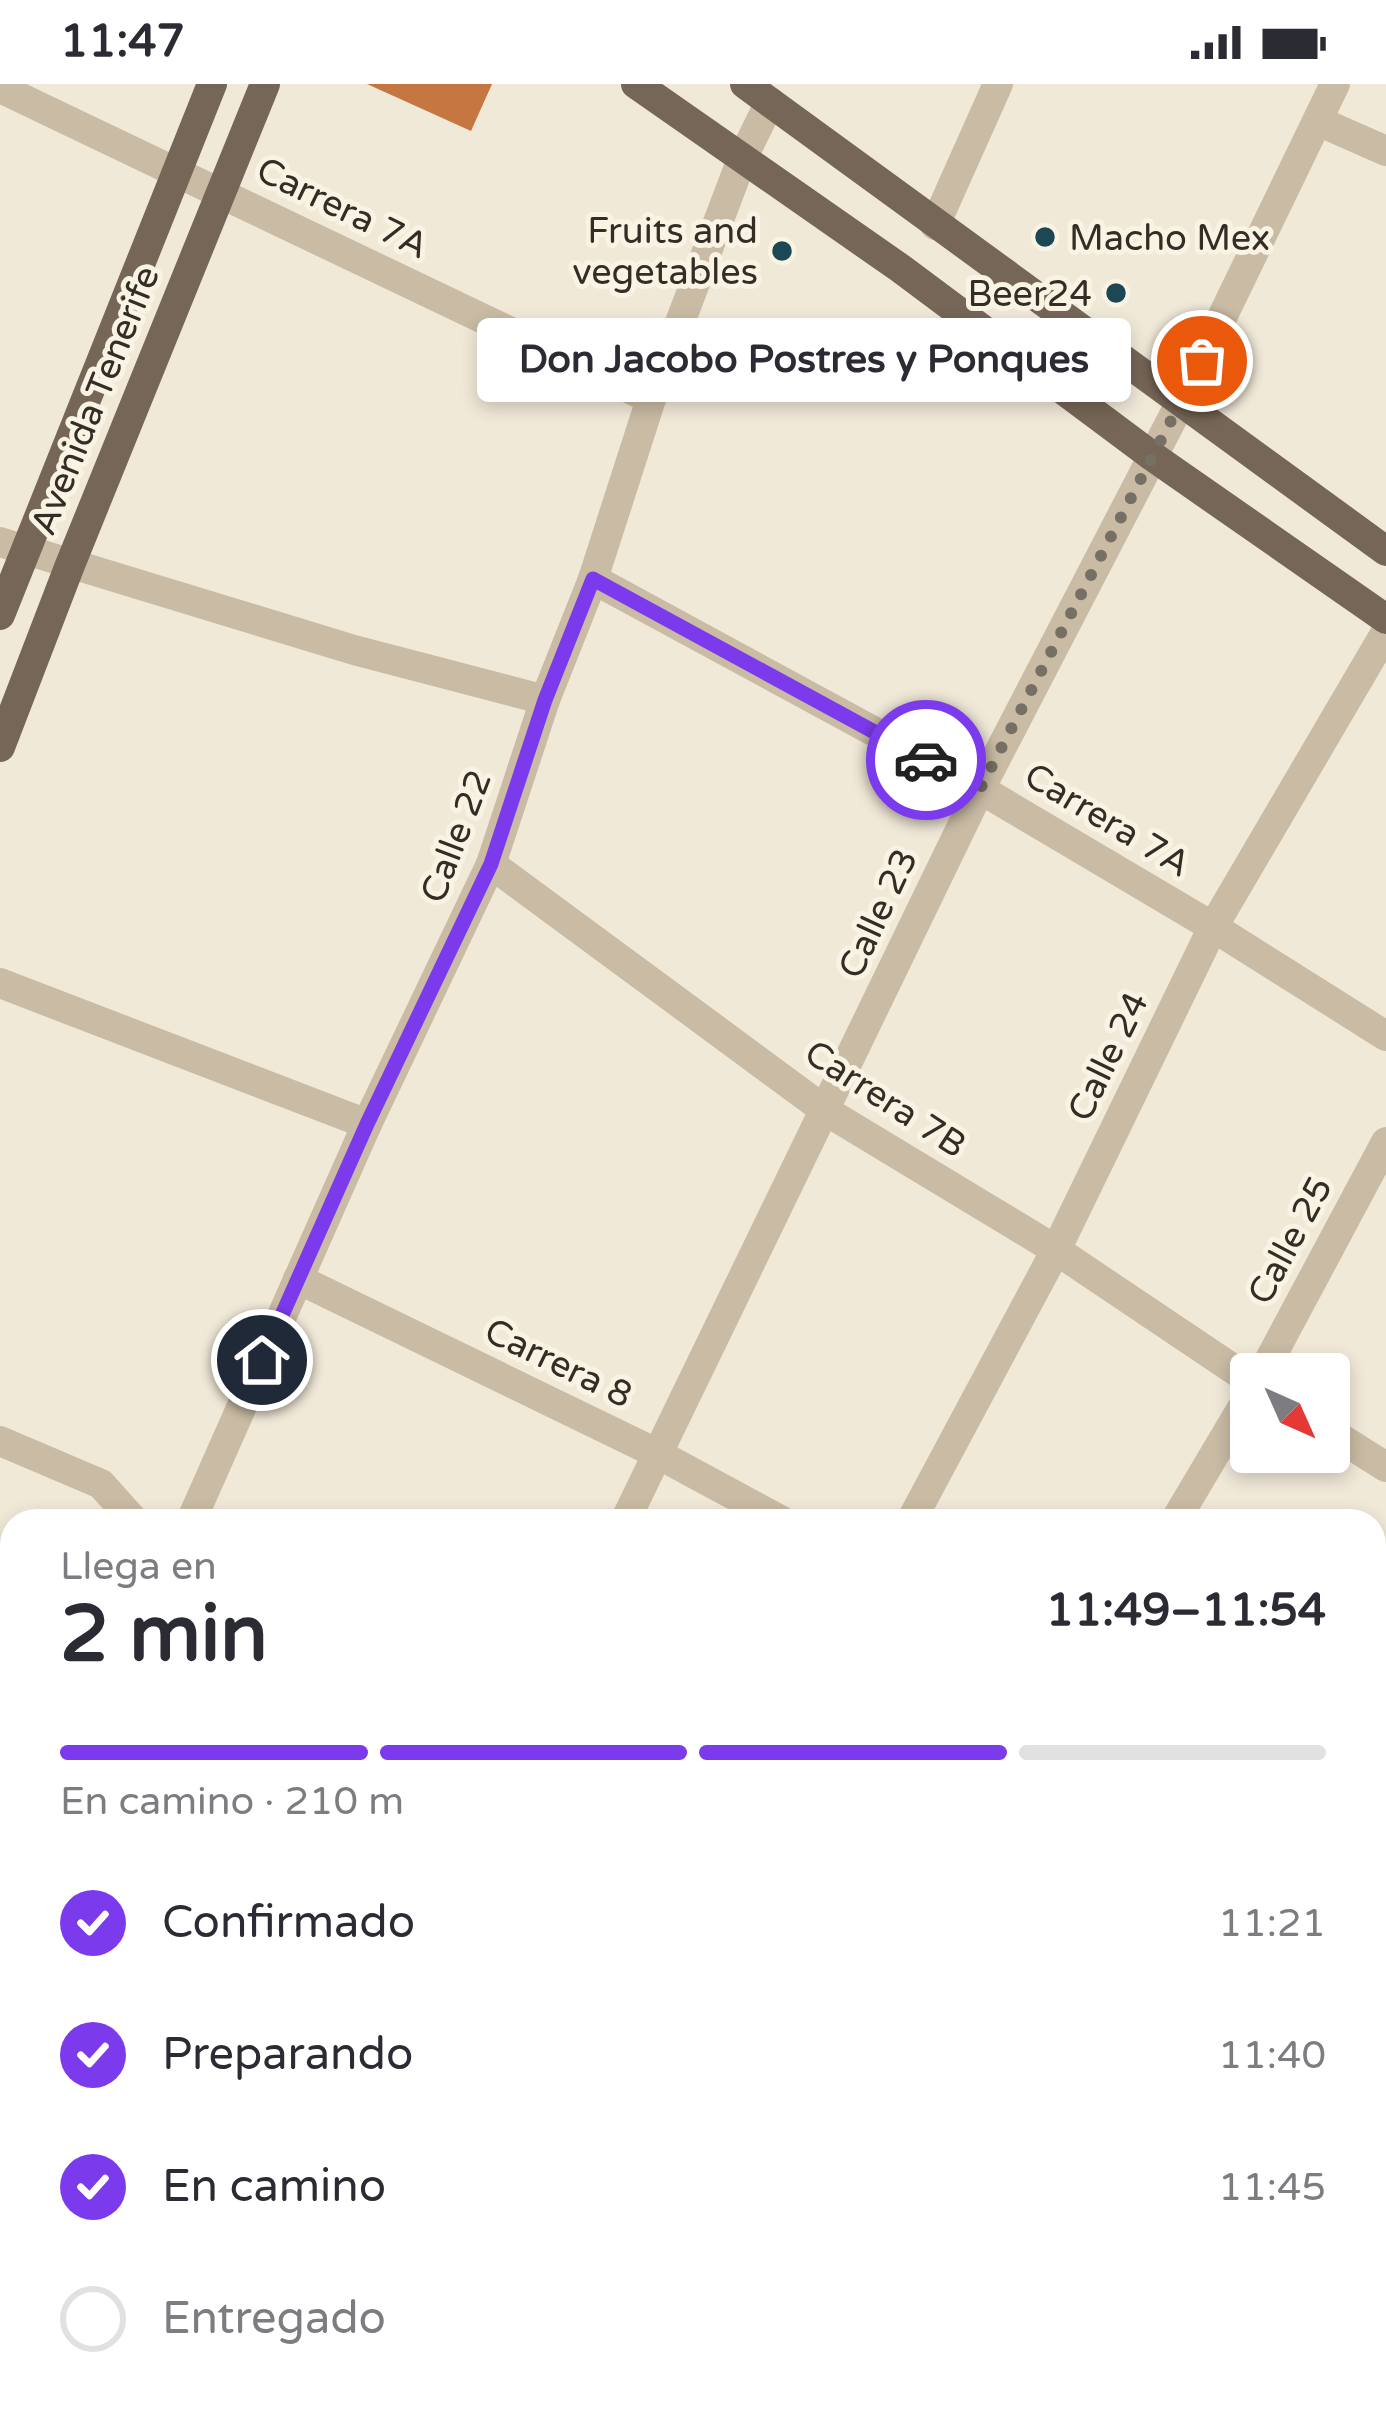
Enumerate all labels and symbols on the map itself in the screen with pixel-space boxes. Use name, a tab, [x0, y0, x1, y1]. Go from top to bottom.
street label: Carrera 7A	[250, 148, 435, 268]
place label: Fruits and vegetables	[572, 210, 758, 294]
place label: Macho Mex	[1069, 217, 1270, 260]
marker: Macho Mex	[1032, 224, 1058, 250]
marker: Fruits and vegetables	[769, 238, 795, 264]
street label: Avenida Tenerife	[22, 260, 169, 541]
place label: Beer24	[967, 273, 1092, 316]
marker: Beer24	[1103, 280, 1129, 306]
pin	[1151, 310, 1253, 412]
callout: Don Jacobo Postres y Ponques	[476, 319, 1130, 403]
courier	[866, 700, 986, 820]
street label: Carrera 7A	[1017, 754, 1198, 886]
street label: Calle 22	[412, 764, 501, 909]
street label: Calle 23	[830, 842, 927, 985]
street label: Calle 24	[1059, 985, 1158, 1128]
street label: Carrera 7B	[796, 1031, 974, 1167]
street label: Calle 25	[1239, 1170, 1342, 1312]
pin	[211, 1309, 313, 1411]
street label: Carrera 8	[478, 1309, 639, 1417]
north arrow	[1230, 1353, 1350, 1473]

